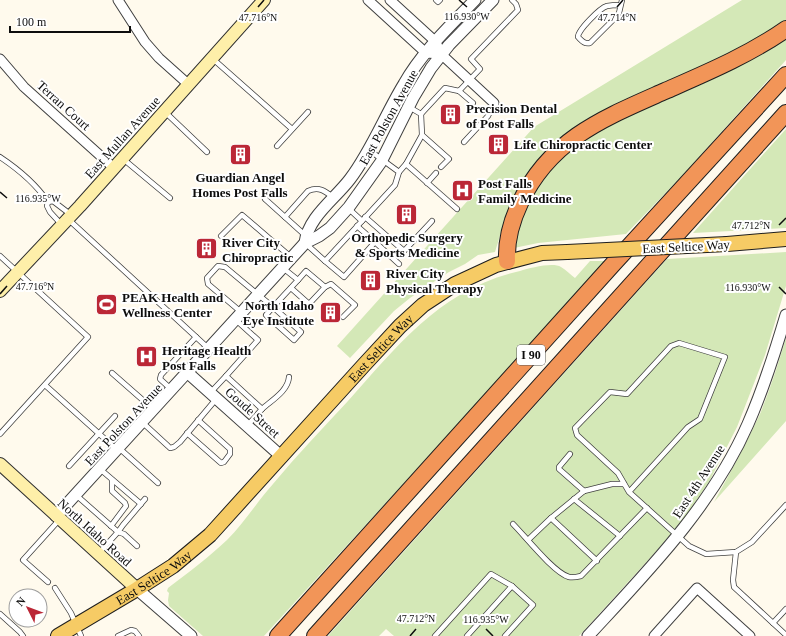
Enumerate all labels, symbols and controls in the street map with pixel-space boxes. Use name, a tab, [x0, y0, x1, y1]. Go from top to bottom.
scale bar	[10, 8, 130, 34]
text: 116.930°W	[444, 11, 490, 22]
text: 47.716°N	[239, 12, 277, 23]
text: 47.714°N	[598, 12, 636, 23]
text: 100 m	[16, 15, 47, 29]
street label: East Polston Avenue	[356, 67, 421, 168]
street label: Terran Court	[34, 78, 94, 133]
street label: East Mullan Avenue	[82, 93, 163, 181]
place label: Precision Dental of Post Falls	[466, 101, 557, 131]
building icon: Precision Dental of Post Falls	[438, 102, 464, 128]
building icon: Life Chiropractic Center	[485, 131, 511, 157]
place label: Life Chiropractic Center	[514, 137, 653, 152]
building icon: Guardian Angel Homes Post Falls	[227, 142, 253, 168]
place label: Guardian Angel Homes Post Falls	[192, 170, 288, 200]
place label: Post Falls Family Medicine	[478, 176, 572, 206]
hospital icon: Post Falls Family Medicine	[450, 177, 476, 203]
text: 116.935°W	[15, 193, 61, 204]
building icon: Orthopedic Surgery & Sports Medicine	[394, 202, 420, 228]
text: 47.712°N	[732, 220, 770, 231]
place label: Orthopedic Surgery & Sports Medicine	[351, 230, 463, 260]
place label: River City Chiropractic	[222, 235, 293, 265]
building icon: River City Chiropractic	[194, 236, 220, 262]
street label: East Seltice Way	[642, 237, 731, 256]
place label: River City Physical Therapy	[386, 266, 483, 296]
building icon: River City Physical Therapy	[358, 267, 384, 293]
text: 47.716°N	[16, 281, 54, 292]
text: 116.930°W	[725, 282, 771, 293]
place label: PEAK Health and Wellness Center	[122, 290, 224, 320]
sports icon: PEAK Health and Wellness Center	[94, 291, 120, 317]
place label: North Idaho Eye Institute	[243, 298, 314, 328]
building icon: North Idaho Eye Institute	[317, 299, 343, 325]
street label: East Seltice Way	[345, 311, 416, 385]
place label: Heritage Health Post Falls	[162, 343, 252, 373]
hospital icon: Heritage Health Post Falls	[134, 344, 160, 370]
road number: I 90	[517, 345, 545, 365]
street label: East Polston Avenue	[82, 380, 165, 468]
street label: Goude Street	[222, 384, 283, 441]
street label: East 4th Avenue	[669, 442, 728, 521]
street label: North Idaho Road	[55, 495, 135, 570]
street label: East Seltice Way	[113, 547, 195, 608]
north arrow	[8, 588, 48, 628]
text: N	[13, 594, 28, 608]
text: 47.712°N	[397, 613, 435, 624]
text: 116.935°W	[463, 614, 509, 625]

